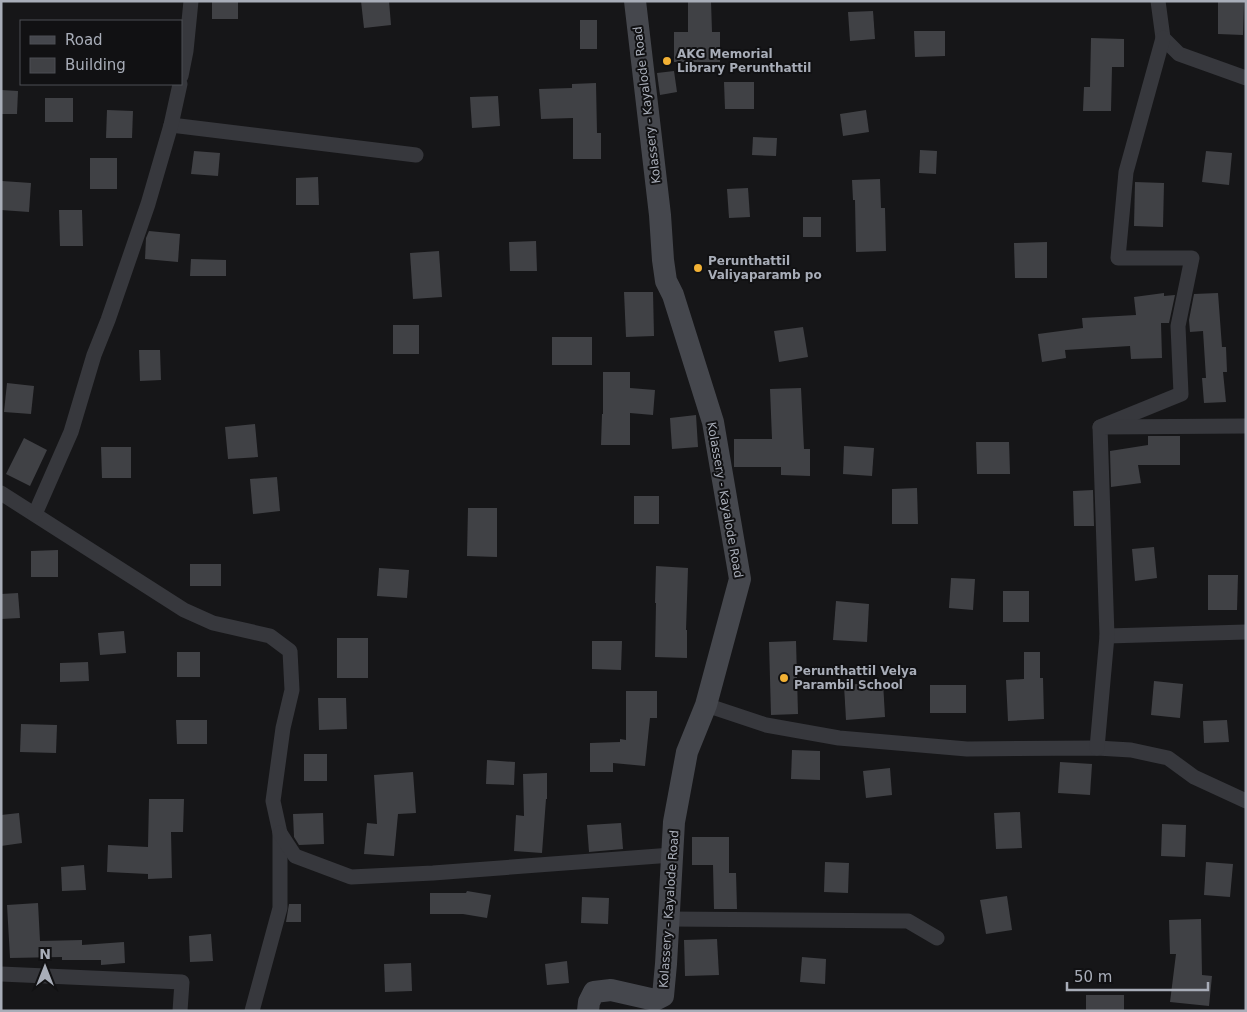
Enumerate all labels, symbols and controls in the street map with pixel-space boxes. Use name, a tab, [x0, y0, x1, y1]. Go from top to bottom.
legend	[20, 20, 182, 85]
street label: Kolassery - Kayalode Road	[630, 26, 664, 184]
text: Road	[65, 31, 103, 49]
place label: AKG Memorial Library Perunthattil	[677, 47, 811, 75]
marker: AKG Memorial Library Perunthattil	[661, 55, 673, 67]
text: Building	[65, 56, 126, 74]
place label: Perunthattil Valiyaparamb po	[708, 254, 822, 282]
marker: Perunthattil Valiyaparamb po	[692, 262, 704, 274]
street label: Kolassery - Kayalode Road	[704, 421, 746, 579]
place label: Perunthattil Velya Parambil School	[794, 664, 917, 692]
marker: Perunthattil Velya Parambil School	[778, 672, 790, 684]
street label: Kolassery - Kayalode Road	[656, 830, 682, 988]
north arrow	[20, 942, 70, 992]
text: N	[39, 946, 51, 962]
scale bar	[1067, 960, 1208, 992]
text: 50 m	[1074, 968, 1112, 986]

